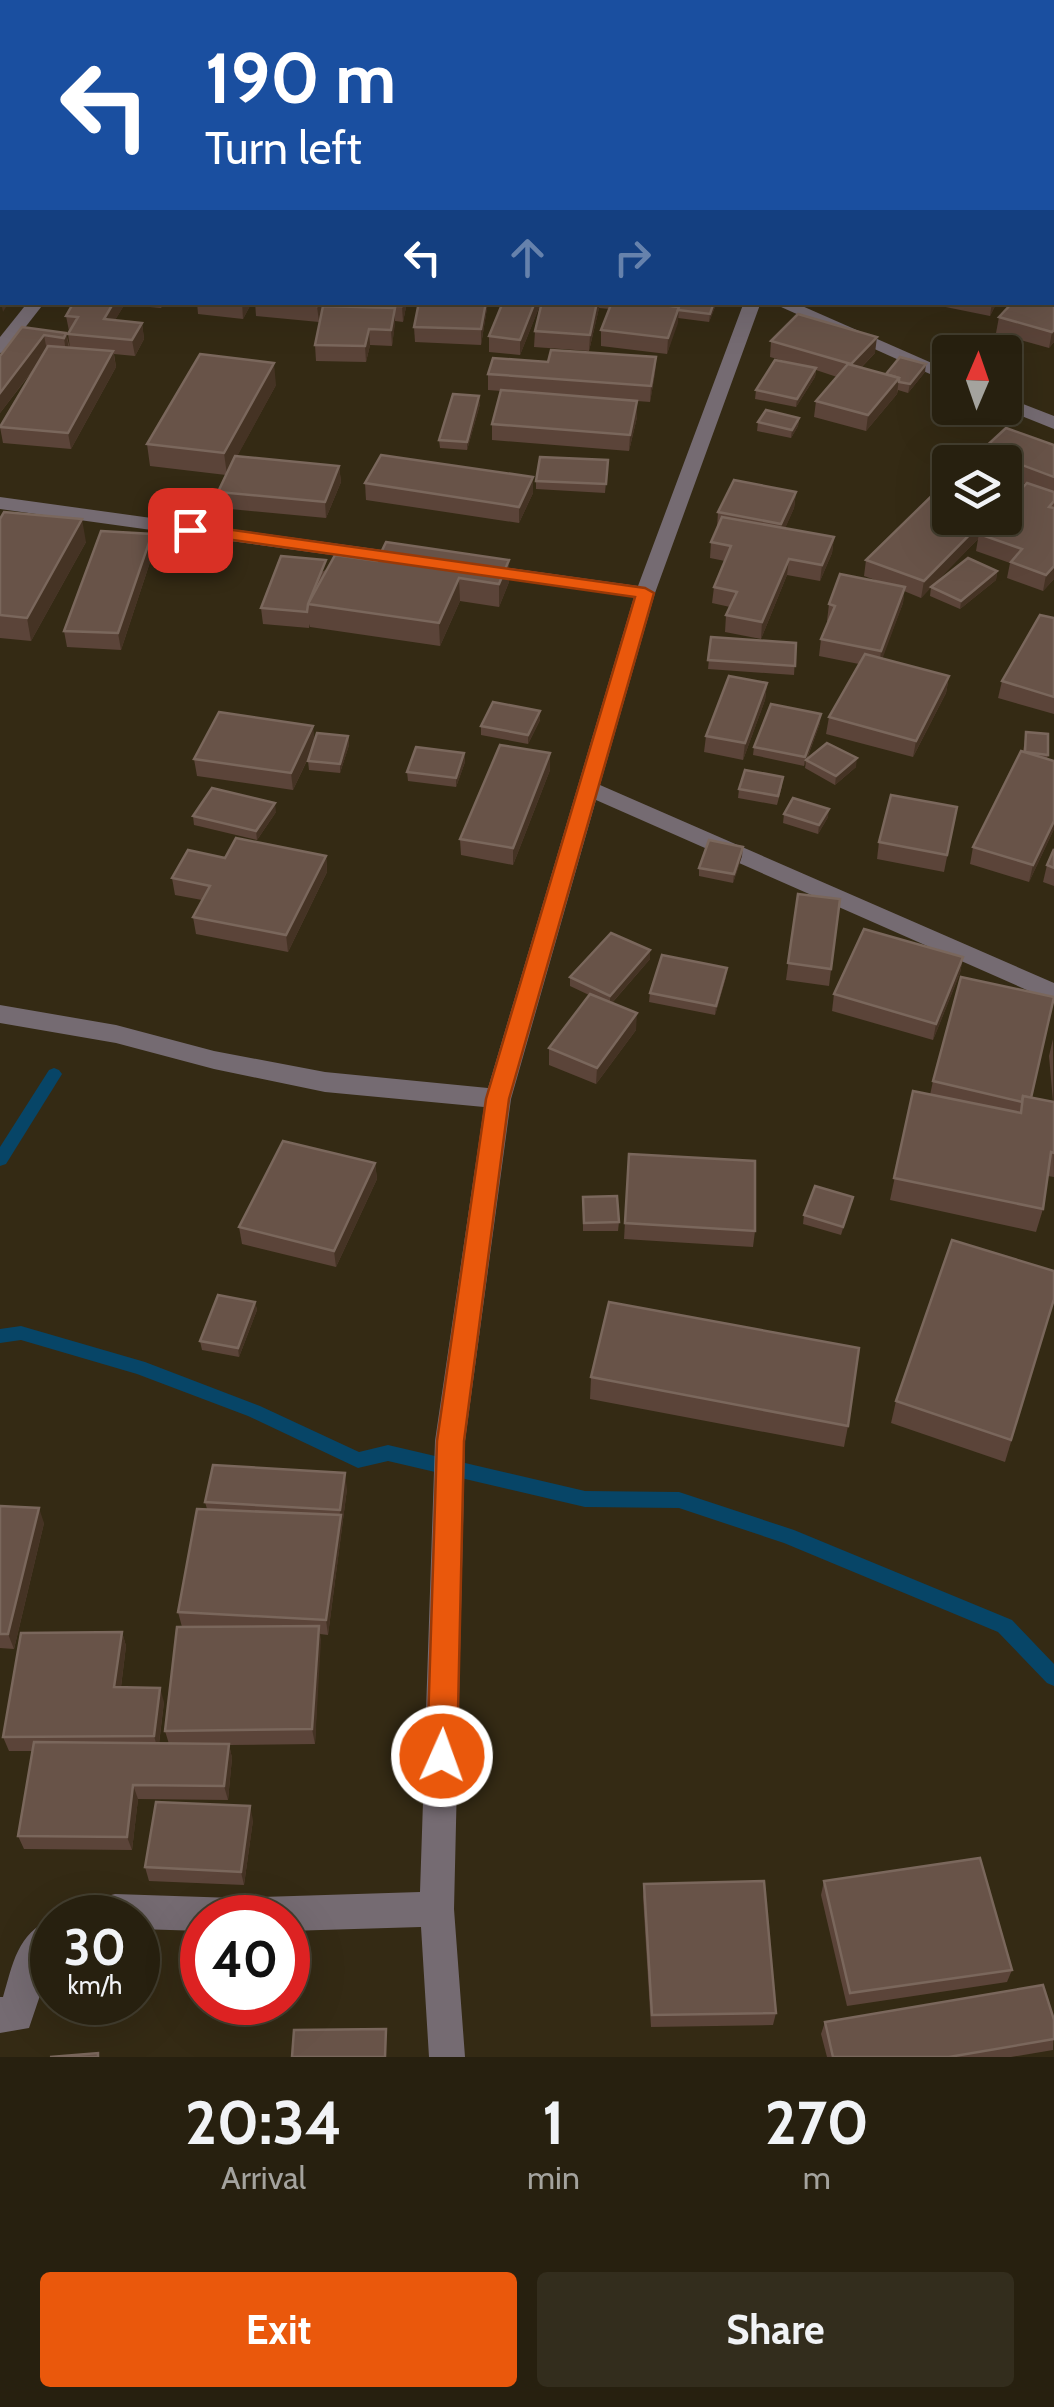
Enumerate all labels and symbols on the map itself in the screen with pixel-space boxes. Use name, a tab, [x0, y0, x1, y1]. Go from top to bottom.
north arrow	[932, 335, 1022, 425]
pin	[148, 488, 233, 573]
position arrow	[390, 1704, 494, 1808]
speed limit sign: 40	[180, 1895, 310, 2025]

